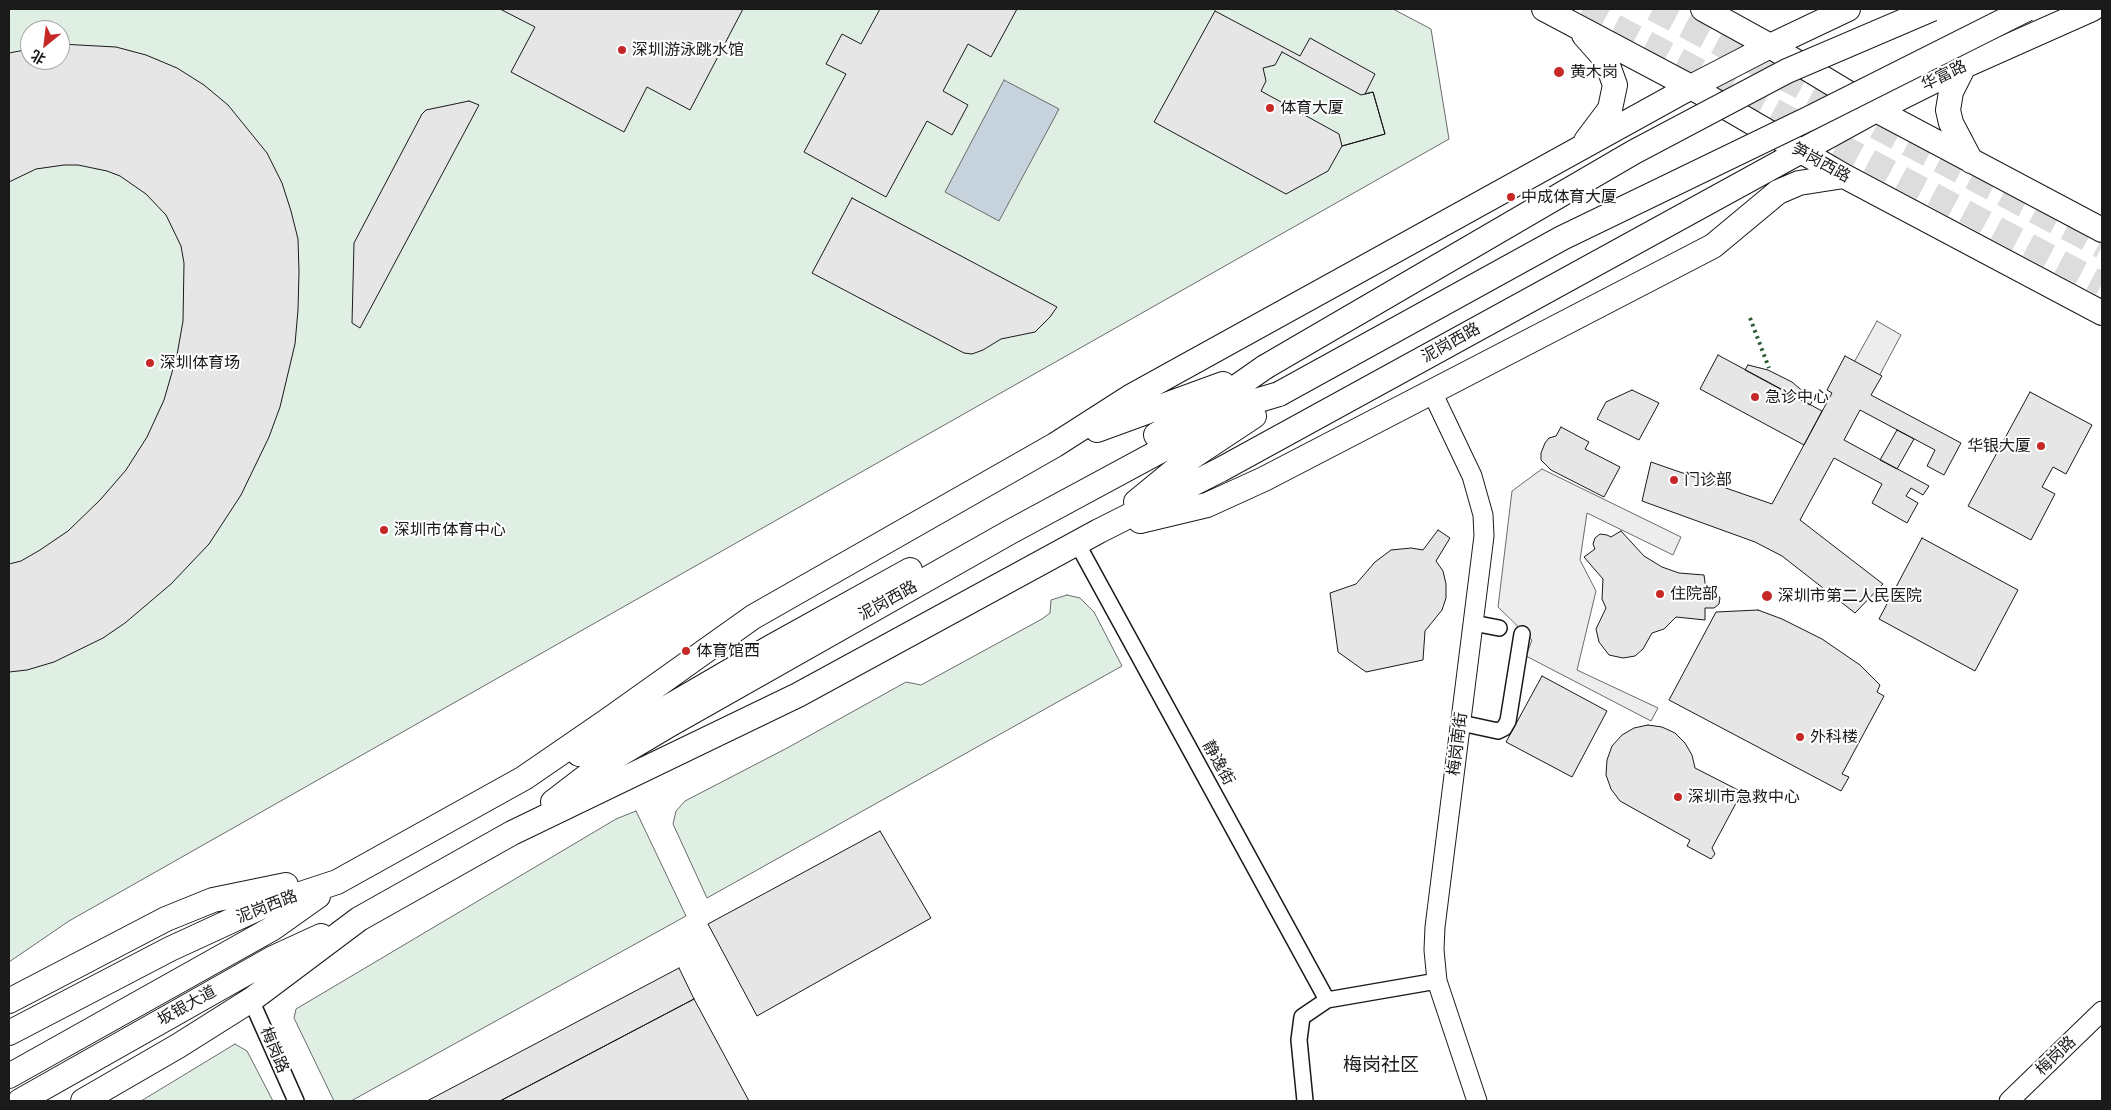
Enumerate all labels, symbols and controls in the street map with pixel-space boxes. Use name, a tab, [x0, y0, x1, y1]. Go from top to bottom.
north arrow	[20, 20, 70, 70]
place label: 深圳游泳跳水馆	[632, 40, 744, 60]
marker: 深圳游泳跳水馆	[616, 44, 628, 56]
text: 北	[28, 46, 49, 69]
street label: 华富路	[1918, 57, 1970, 95]
place label: 黄木岗	[1570, 62, 1618, 82]
marker: 黄木岗	[1552, 65, 1566, 79]
place label: 体育大厦	[1280, 98, 1344, 118]
marker: 体育大厦	[1264, 102, 1276, 114]
street label: 笋岗西路	[1788, 139, 1854, 187]
place label: 中成体育大厦	[1521, 187, 1617, 207]
marker: 中成体育大厦	[1505, 191, 1517, 203]
street label: 泥岗西路	[1418, 319, 1484, 367]
place label: 深圳体育场	[160, 353, 240, 373]
marker: 深圳体育场	[144, 357, 156, 369]
place label: 急诊中心	[1765, 387, 1829, 407]
marker: 急诊中心	[1749, 391, 1761, 403]
place label: 华银大厦	[1967, 436, 2031, 456]
marker: 华银大厦	[2035, 440, 2047, 452]
place label: 门诊部	[1684, 470, 1732, 490]
marker: 门诊部	[1668, 474, 1680, 486]
place label: 深圳市体育中心	[394, 520, 506, 540]
marker: 深圳市体育中心	[378, 524, 390, 536]
street label: 泥岗西路	[855, 577, 921, 625]
place label: 住院部	[1670, 584, 1718, 604]
place label: 深圳市第二人民医院	[1778, 586, 1922, 606]
marker: 住院部	[1654, 588, 1666, 600]
marker: 深圳市第二人民医院	[1760, 589, 1774, 603]
place label: 体育馆西	[696, 641, 760, 661]
marker: 体育馆西	[680, 645, 692, 657]
street label: 梅岗南街	[1445, 711, 1471, 777]
place label: 外科楼	[1810, 727, 1858, 747]
marker: 外科楼	[1794, 731, 1806, 743]
street label: 静逸街	[1198, 737, 1238, 789]
place label: 深圳市急救中心	[1688, 787, 1800, 807]
marker: 深圳市急救中心	[1672, 791, 1684, 803]
street label: 泥岗西路	[234, 887, 300, 927]
street label: 坂银大道	[154, 982, 220, 1030]
street label: 梅岗路	[256, 1024, 292, 1076]
street label: 梅岗路	[2032, 1032, 2080, 1080]
district label: 梅岗社区	[1343, 1055, 1419, 1077]

